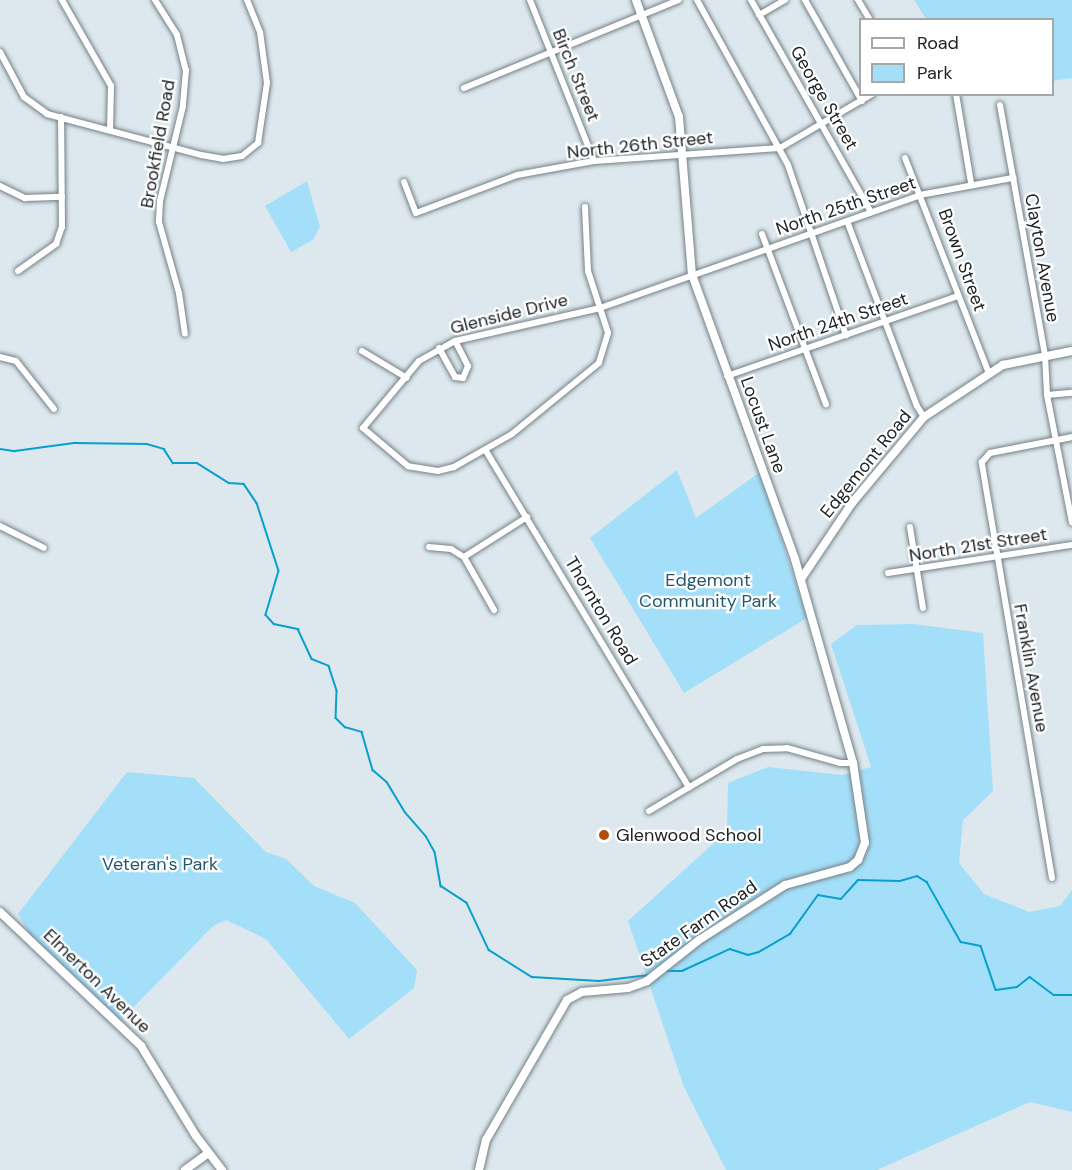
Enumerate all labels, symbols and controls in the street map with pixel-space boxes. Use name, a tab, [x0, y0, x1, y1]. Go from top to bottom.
legend	[859, 18, 1054, 96]
street label: Birch Street	[548, 26, 604, 124]
text: Road	[917, 31, 959, 55]
street label: George Street	[785, 42, 863, 154]
text: Park	[917, 61, 953, 85]
street label: Brookfield Road	[136, 78, 180, 210]
street label: North 26th Street	[566, 127, 714, 163]
street label: North 25th Street	[773, 172, 919, 240]
street label: Clayton Avenue	[1020, 192, 1064, 324]
street label: Brown Street	[933, 206, 991, 314]
street label: North 24th Street	[765, 288, 911, 356]
street label: Glenside Drive	[448, 289, 570, 339]
street label: Locust Lane	[736, 374, 790, 476]
street label: Edgemont Road	[816, 406, 916, 522]
street label: North 21st Street	[907, 523, 1049, 567]
street label: Thornton Road	[560, 553, 642, 669]
park label: Edgemont Community Park	[639, 570, 777, 612]
street label: Franklin Avenue	[1009, 602, 1053, 734]
place label: Glenwood School	[616, 824, 761, 846]
marker: Glenwood School	[597, 828, 611, 842]
park label: Veteran's Park	[102, 853, 218, 875]
street label: State Farm Road	[637, 876, 761, 972]
street label: Elmerton Avenue	[39, 924, 155, 1038]

